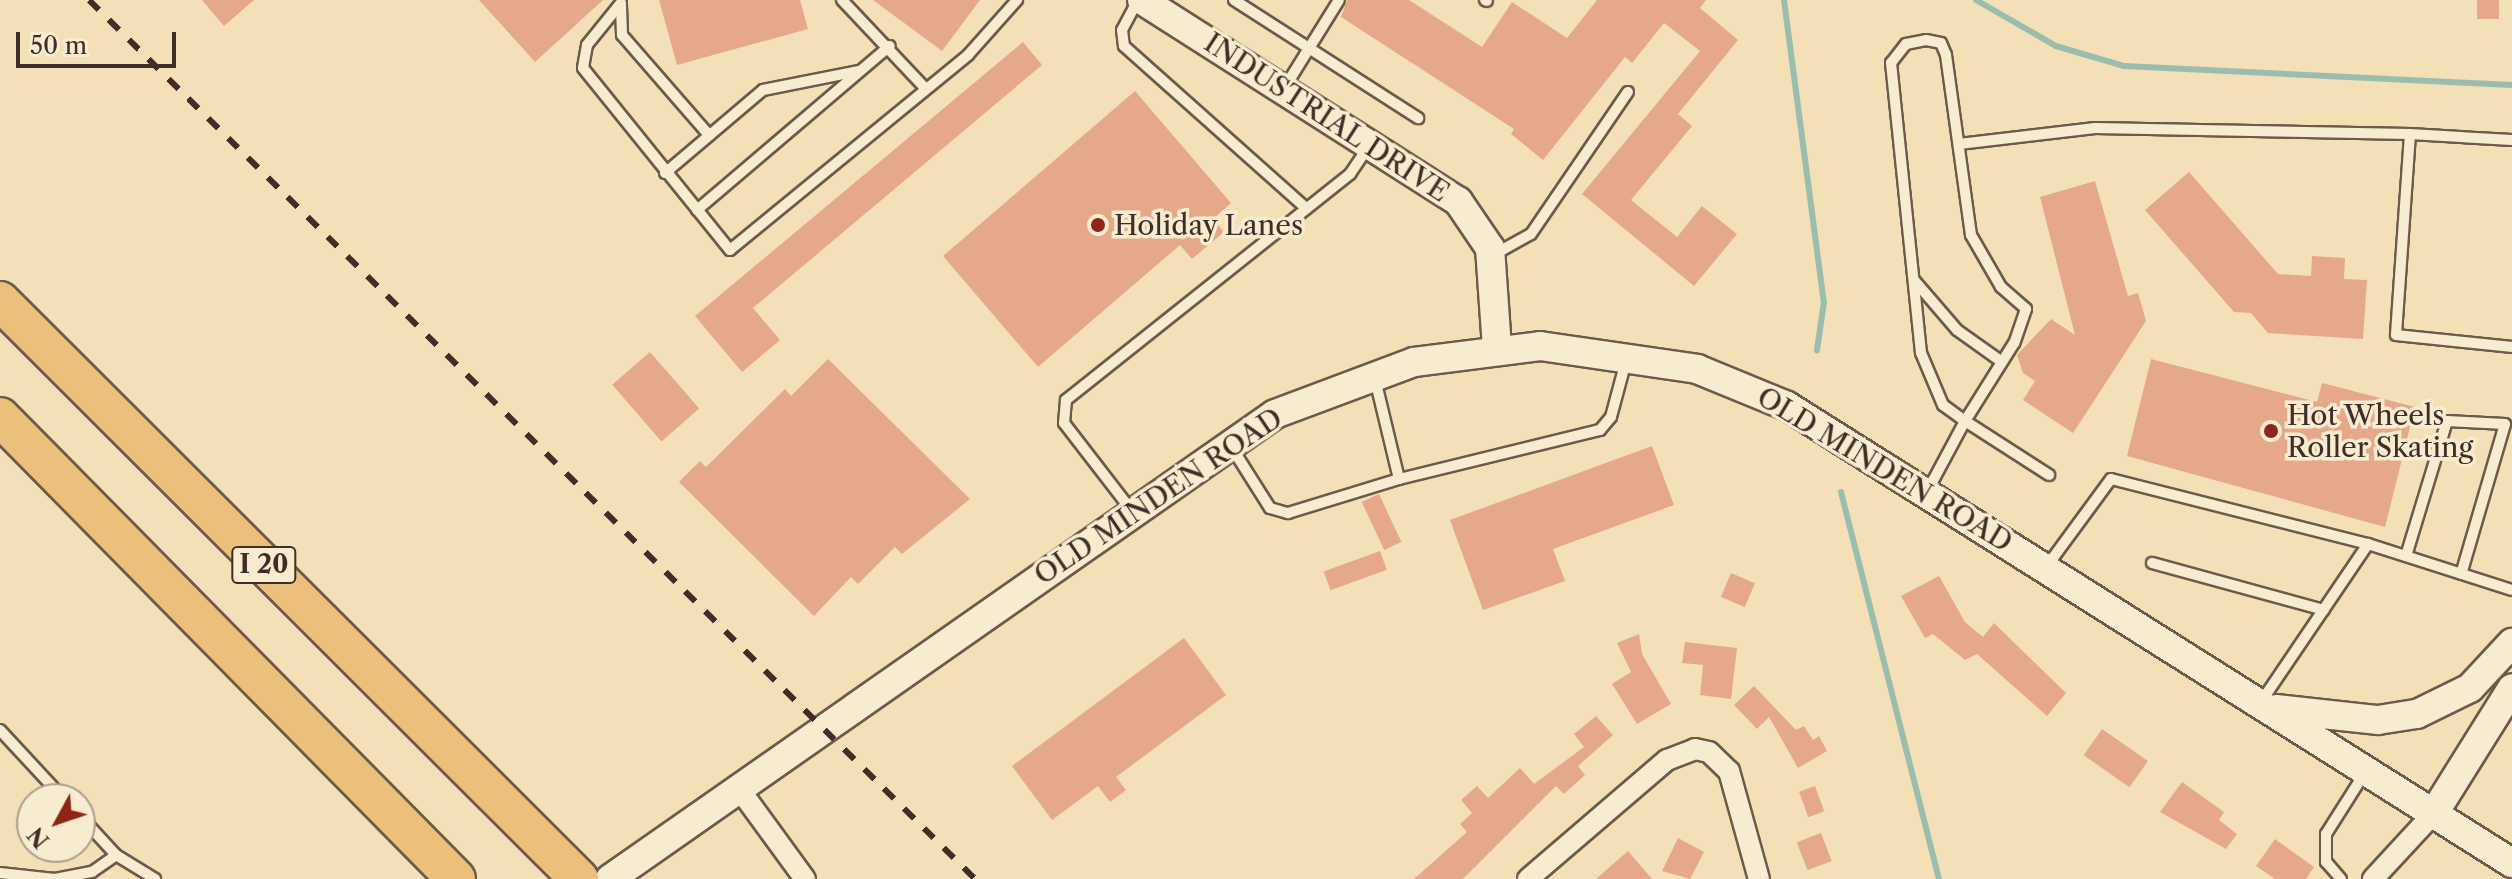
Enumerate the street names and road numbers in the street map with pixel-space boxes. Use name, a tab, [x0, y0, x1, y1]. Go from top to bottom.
street label: INDUSTRIAL DRIVE	[1198, 25, 1456, 209]
street label: OLD MINDEN ROAD	[1751, 379, 2019, 559]
street label: OLD MINDEN ROAD	[1028, 401, 1288, 591]
road number: I 20	[230, 543, 298, 587]

